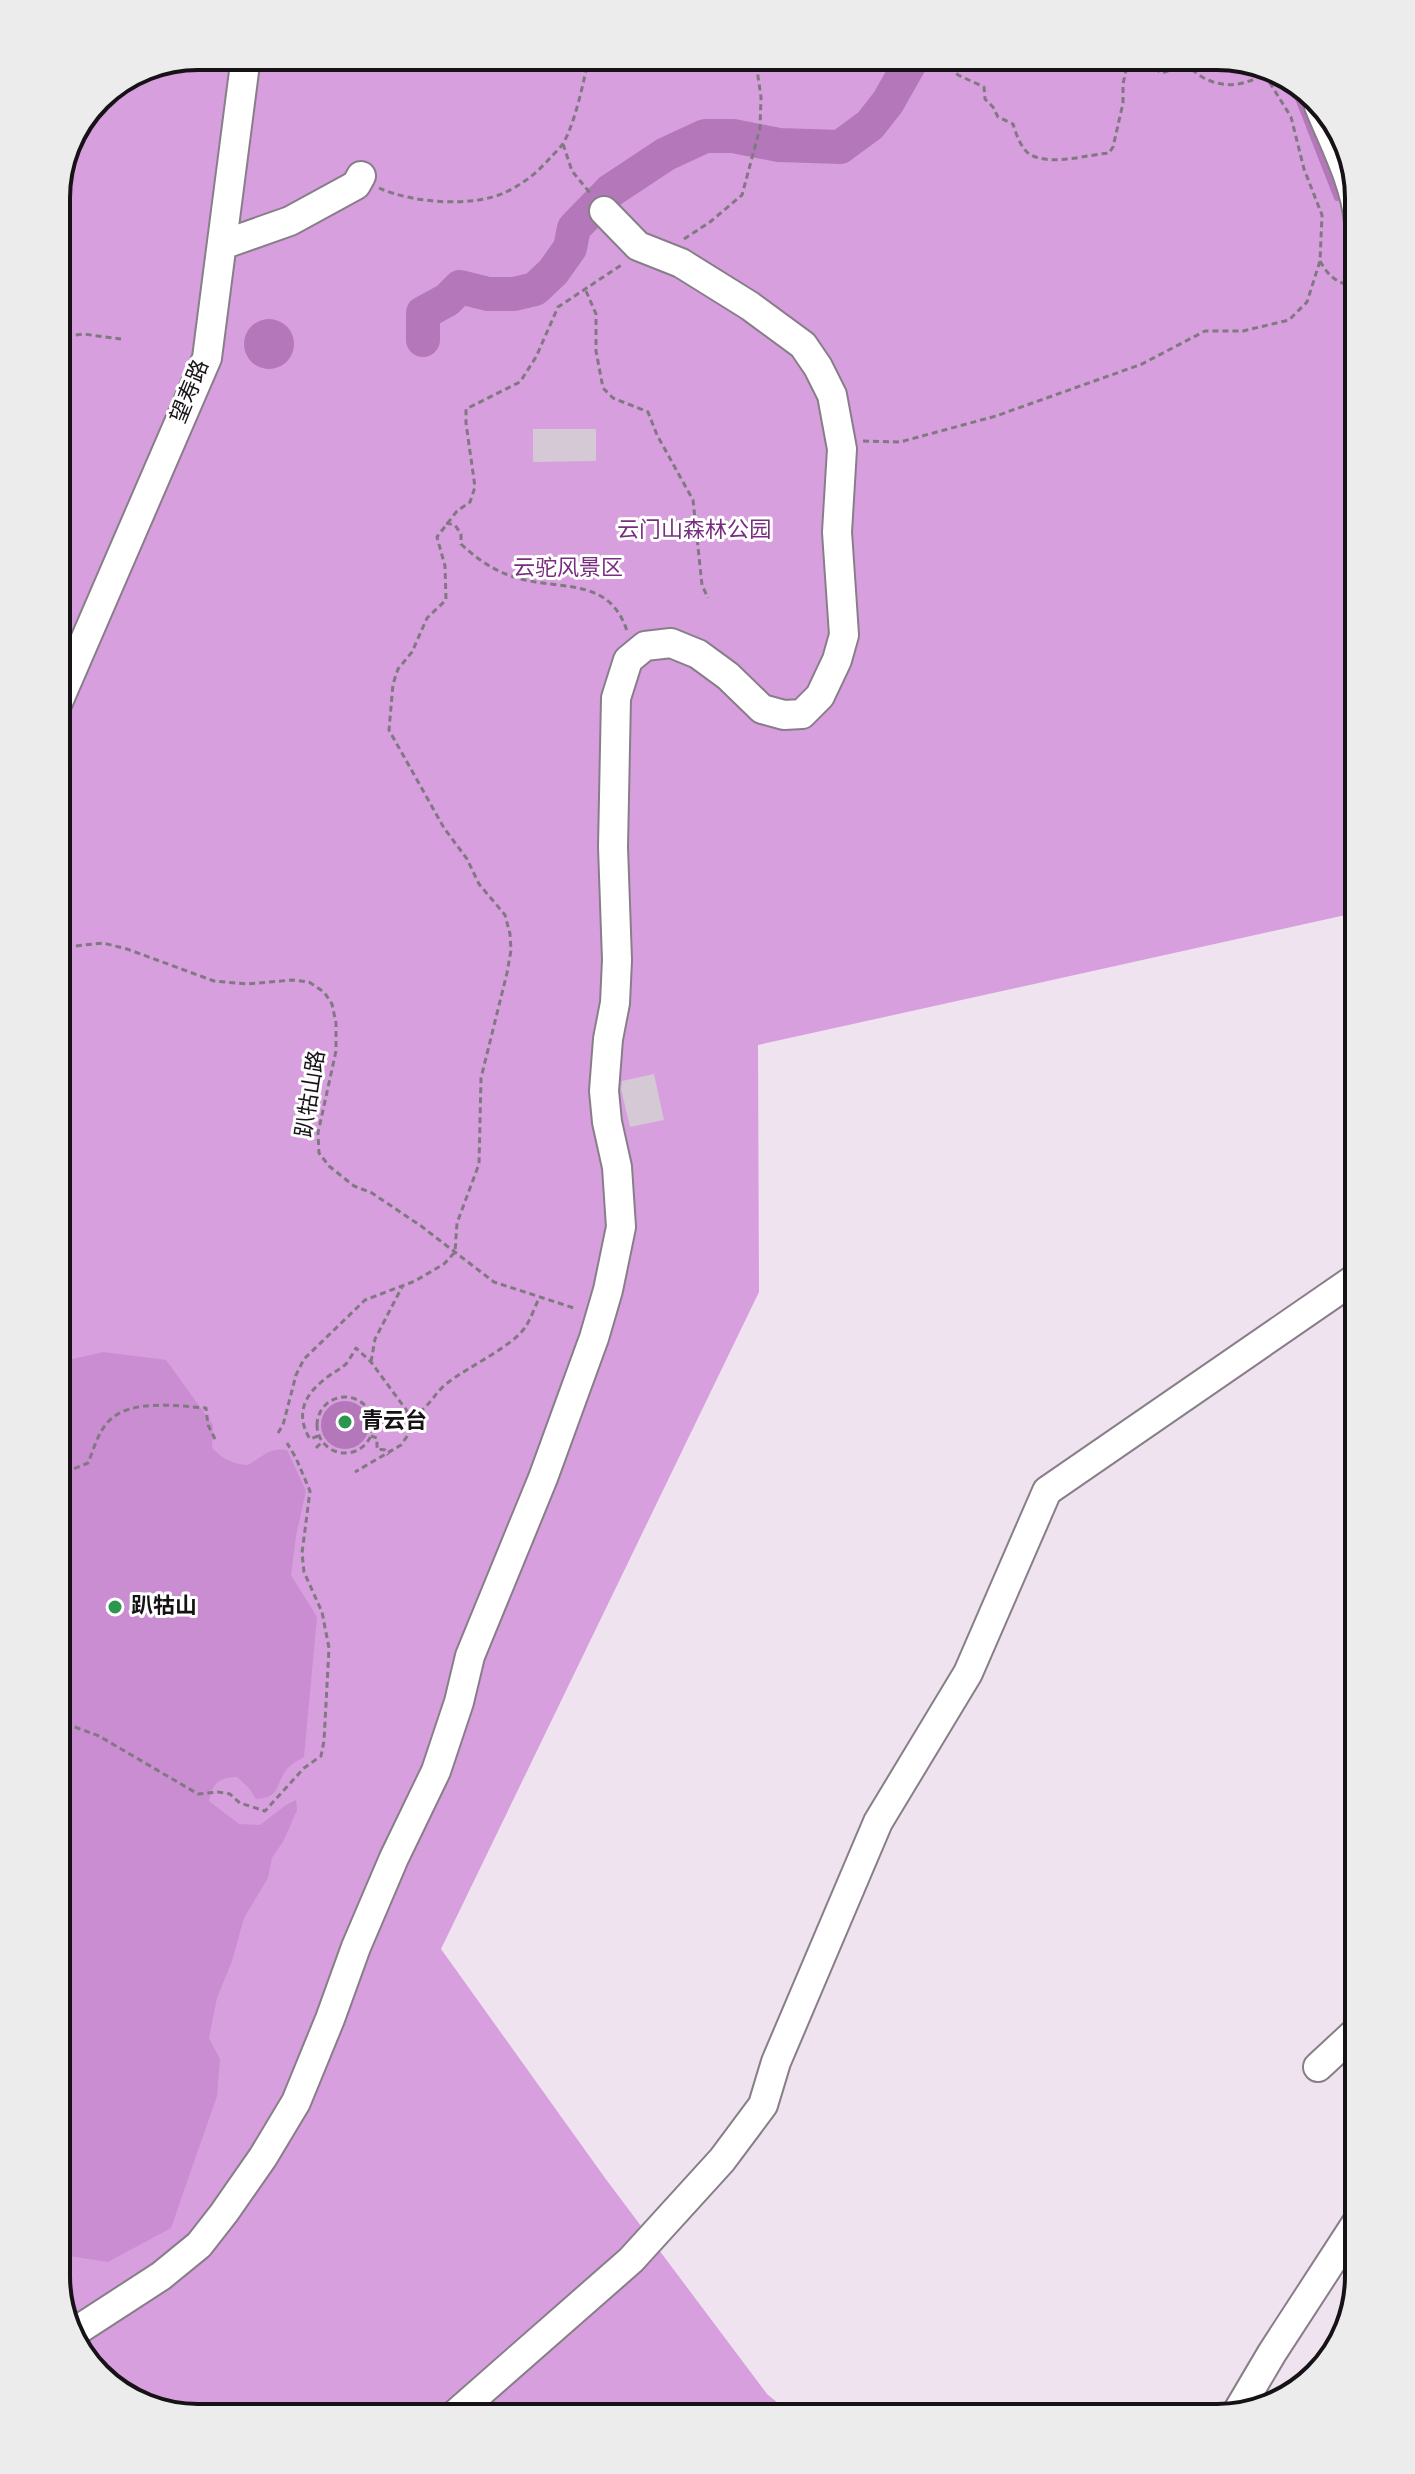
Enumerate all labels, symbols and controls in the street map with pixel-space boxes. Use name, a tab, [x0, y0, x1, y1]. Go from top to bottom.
street label: 望寿路	[166, 356, 216, 428]
park label: 云门山森林公园	[617, 518, 771, 545]
park label: 云驼风景区	[513, 556, 623, 583]
street label: 趴牯山路	[292, 1048, 332, 1140]
place label: 青云台	[361, 1408, 427, 1436]
marker: 青云台	[336, 1413, 354, 1431]
place label: 趴牯山	[131, 1594, 197, 1621]
marker: 趴牯山	[106, 1598, 124, 1616]

